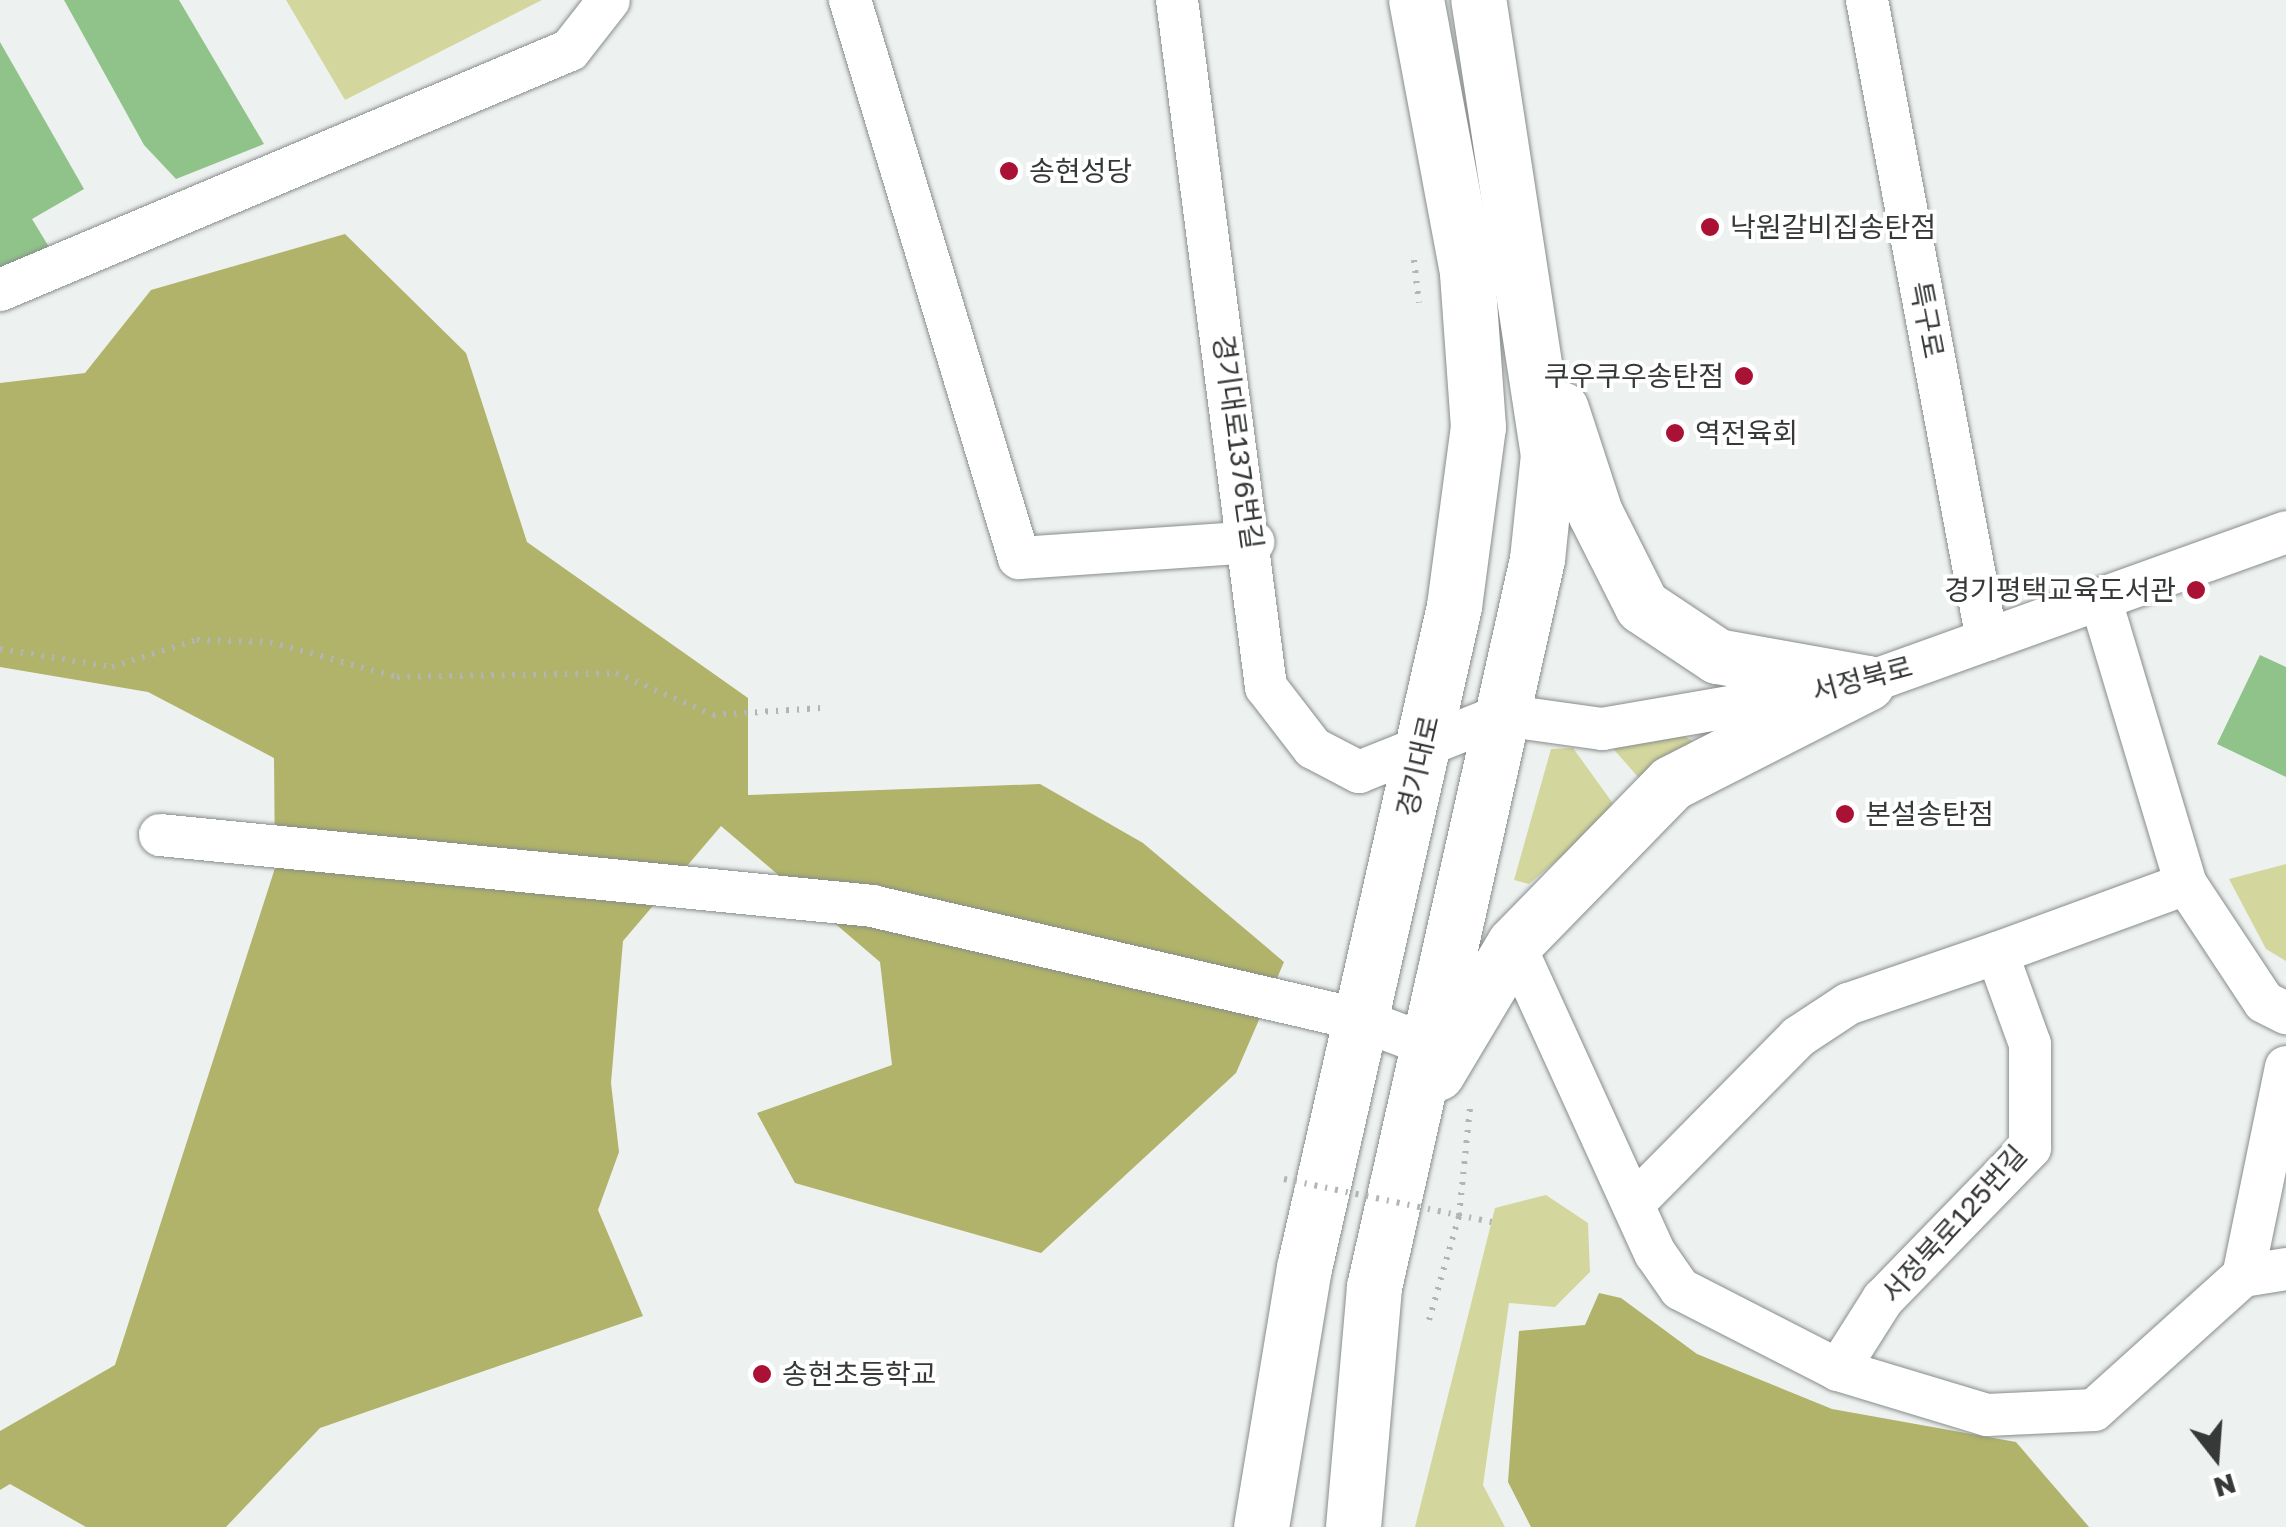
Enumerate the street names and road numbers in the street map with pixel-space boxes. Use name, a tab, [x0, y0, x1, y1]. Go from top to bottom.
street label: 특구로	[1903, 279, 1951, 361]
street label: 경기대로1376번길	[1206, 333, 1270, 551]
street label: 서정북로	[1808, 649, 1916, 709]
street label: 경기대로	[1390, 712, 1446, 820]
street label: 서정북로125번길	[1874, 1138, 2034, 1310]

